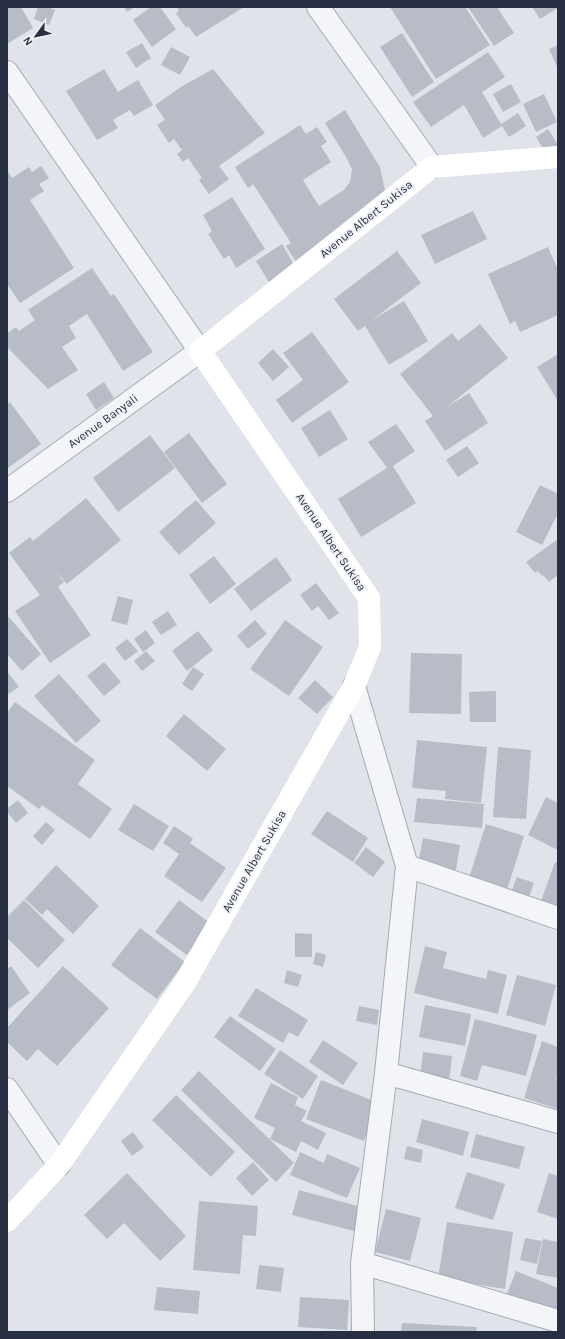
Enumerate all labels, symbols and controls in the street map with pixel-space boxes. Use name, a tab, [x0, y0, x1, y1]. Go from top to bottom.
north arrow	[16, 16, 56, 56]
text: N	[20, 34, 36, 48]
street label: Avenue Albert Sukisa	[317, 177, 415, 261]
street label: Avenue Banyali	[65, 391, 141, 451]
street label: Avenue Albert Sukisa	[293, 490, 369, 594]
street label: Avenue Albert Sukisa	[219, 808, 289, 914]

